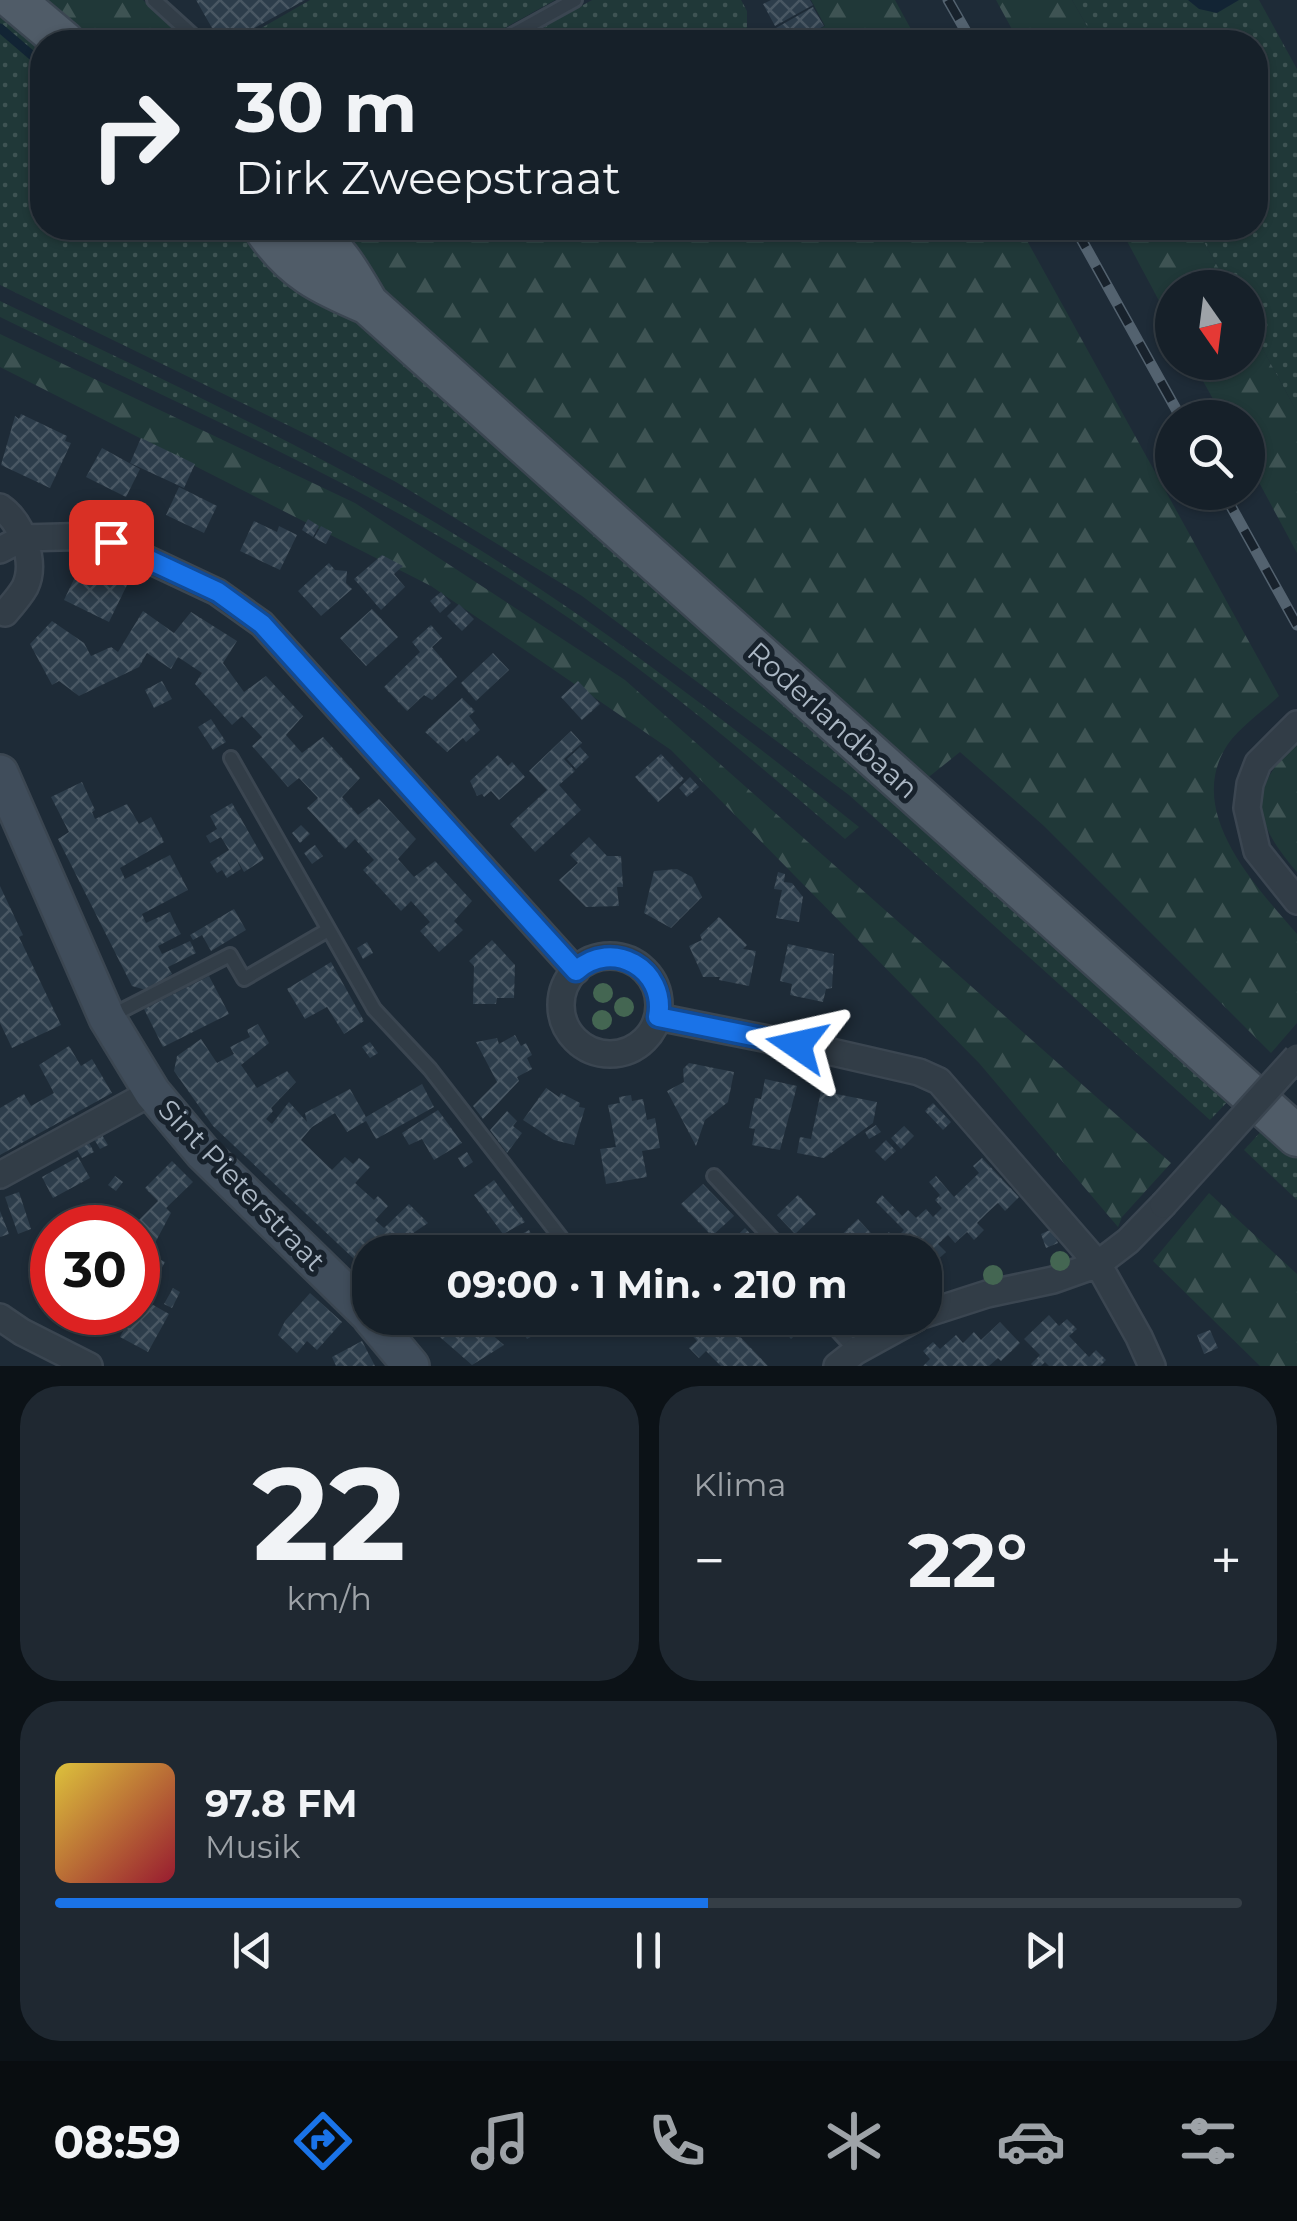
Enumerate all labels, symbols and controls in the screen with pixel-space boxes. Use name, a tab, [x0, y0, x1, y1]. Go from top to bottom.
text: 30 m	[235, 64, 417, 150]
icon: right	[70, 70, 200, 200]
text: Dirk Zweepstraat	[235, 150, 621, 205]
north arrow	[1155, 270, 1265, 380]
map controls	[1155, 270, 1265, 510]
button: search	[1155, 400, 1265, 510]
pin	[69, 500, 154, 585]
icon: arrive	[84, 515, 139, 570]
street label: Roderlandbaan	[741, 635, 925, 805]
position arrow	[745, 993, 849, 1097]
street label: Sint Pieterstraat	[151, 1092, 333, 1278]
speed limit sign: 30	[30, 1205, 160, 1335]
text: 09:00 · 1 Min. · 210 m	[447, 1261, 847, 1308]
text: 22	[253, 1434, 406, 1593]
text: Klima	[694, 1465, 786, 1504]
text: 22°	[908, 1514, 1028, 1606]
text: −	[694, 1527, 725, 1594]
text: +	[1210, 1527, 1242, 1594]
text: km/h	[287, 1579, 372, 1618]
text: 97.8 FM	[205, 1780, 358, 1827]
text: Musik	[205, 1827, 300, 1866]
icon: previous	[225, 1923, 280, 1978]
icon: pause	[621, 1923, 676, 1978]
icon: next	[1017, 1923, 1072, 1978]
icon: directions	[288, 2106, 358, 2176]
icon: music	[465, 2106, 535, 2176]
icon: phone	[642, 2106, 712, 2176]
icon: climate	[819, 2106, 889, 2176]
icon: car	[996, 2106, 1066, 2176]
icon: filters	[1173, 2106, 1243, 2176]
text: 08:59	[54, 2114, 181, 2169]

